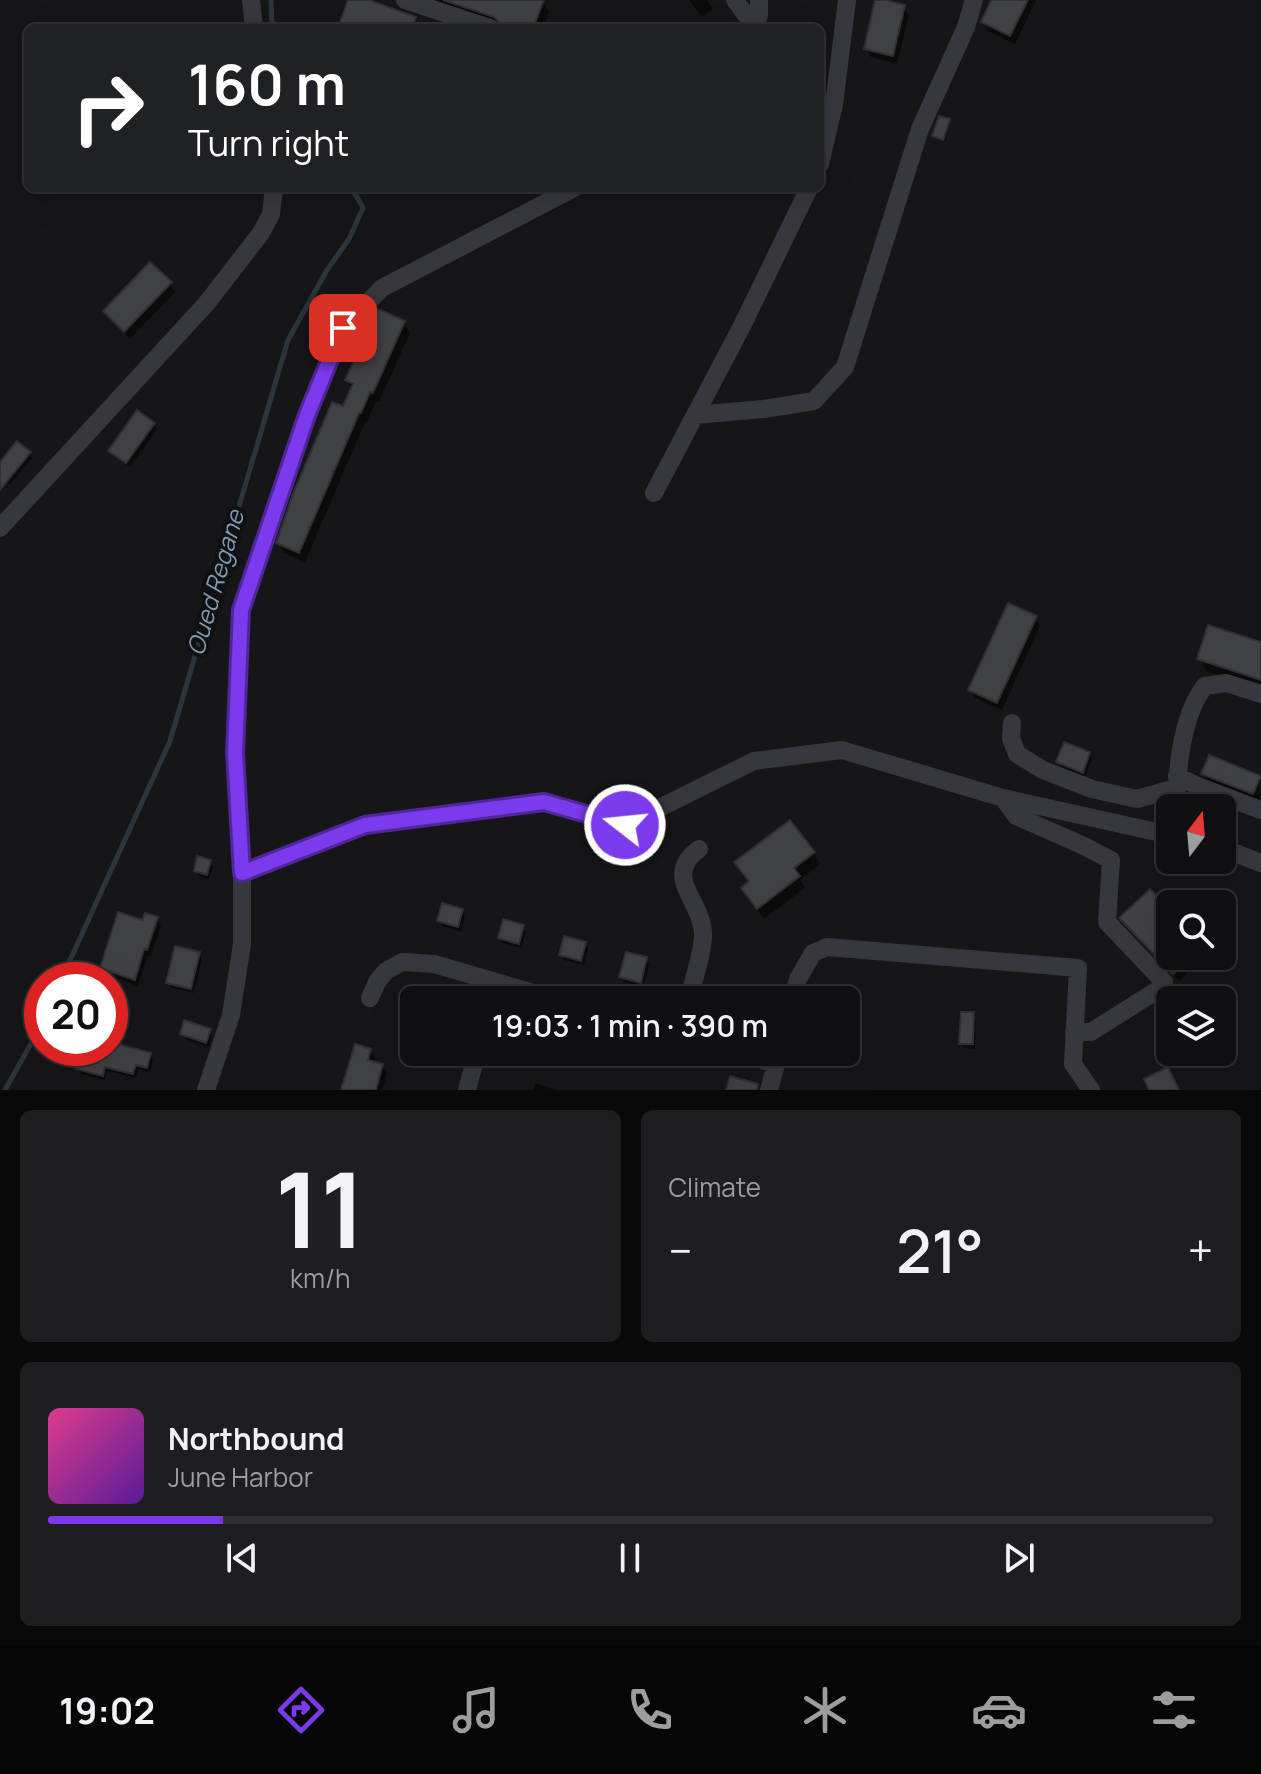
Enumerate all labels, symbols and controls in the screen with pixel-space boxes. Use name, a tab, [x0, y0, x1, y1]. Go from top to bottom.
text: 160 m	[188, 45, 346, 122]
icon: right	[56, 56, 160, 160]
text: Turn right	[188, 118, 349, 167]
pin	[309, 294, 377, 362]
icon: arrive	[321, 306, 365, 350]
water label: Oued Regane	[178, 504, 252, 659]
position arrow	[583, 783, 667, 867]
north arrow	[1156, 794, 1236, 874]
map controls	[1156, 794, 1236, 1066]
button: search	[1156, 890, 1236, 970]
speed limit sign: 20	[24, 962, 128, 1066]
button: layers	[1156, 986, 1236, 1066]
text: 19:03 · 1 min · 390 m	[492, 1005, 768, 1046]
text: 11	[275, 1137, 366, 1279]
text: Climate	[669, 1169, 761, 1205]
text: 21°	[896, 1209, 984, 1291]
text: −	[669, 1220, 692, 1280]
text: +	[1188, 1220, 1213, 1280]
text: km/h	[290, 1260, 350, 1296]
text: Northbound	[168, 1418, 345, 1459]
text: June Harbor	[168, 1459, 313, 1495]
icon: previous	[220, 1536, 264, 1580]
icon: pause	[608, 1536, 652, 1580]
icon: next	[997, 1536, 1041, 1580]
icon: directions	[273, 1682, 329, 1738]
icon: music	[448, 1682, 504, 1738]
icon: phone	[622, 1682, 678, 1738]
icon: climate	[797, 1682, 853, 1738]
icon: car	[971, 1682, 1027, 1738]
icon: filters	[1146, 1682, 1202, 1738]
text: 19:02	[59, 1686, 155, 1735]

